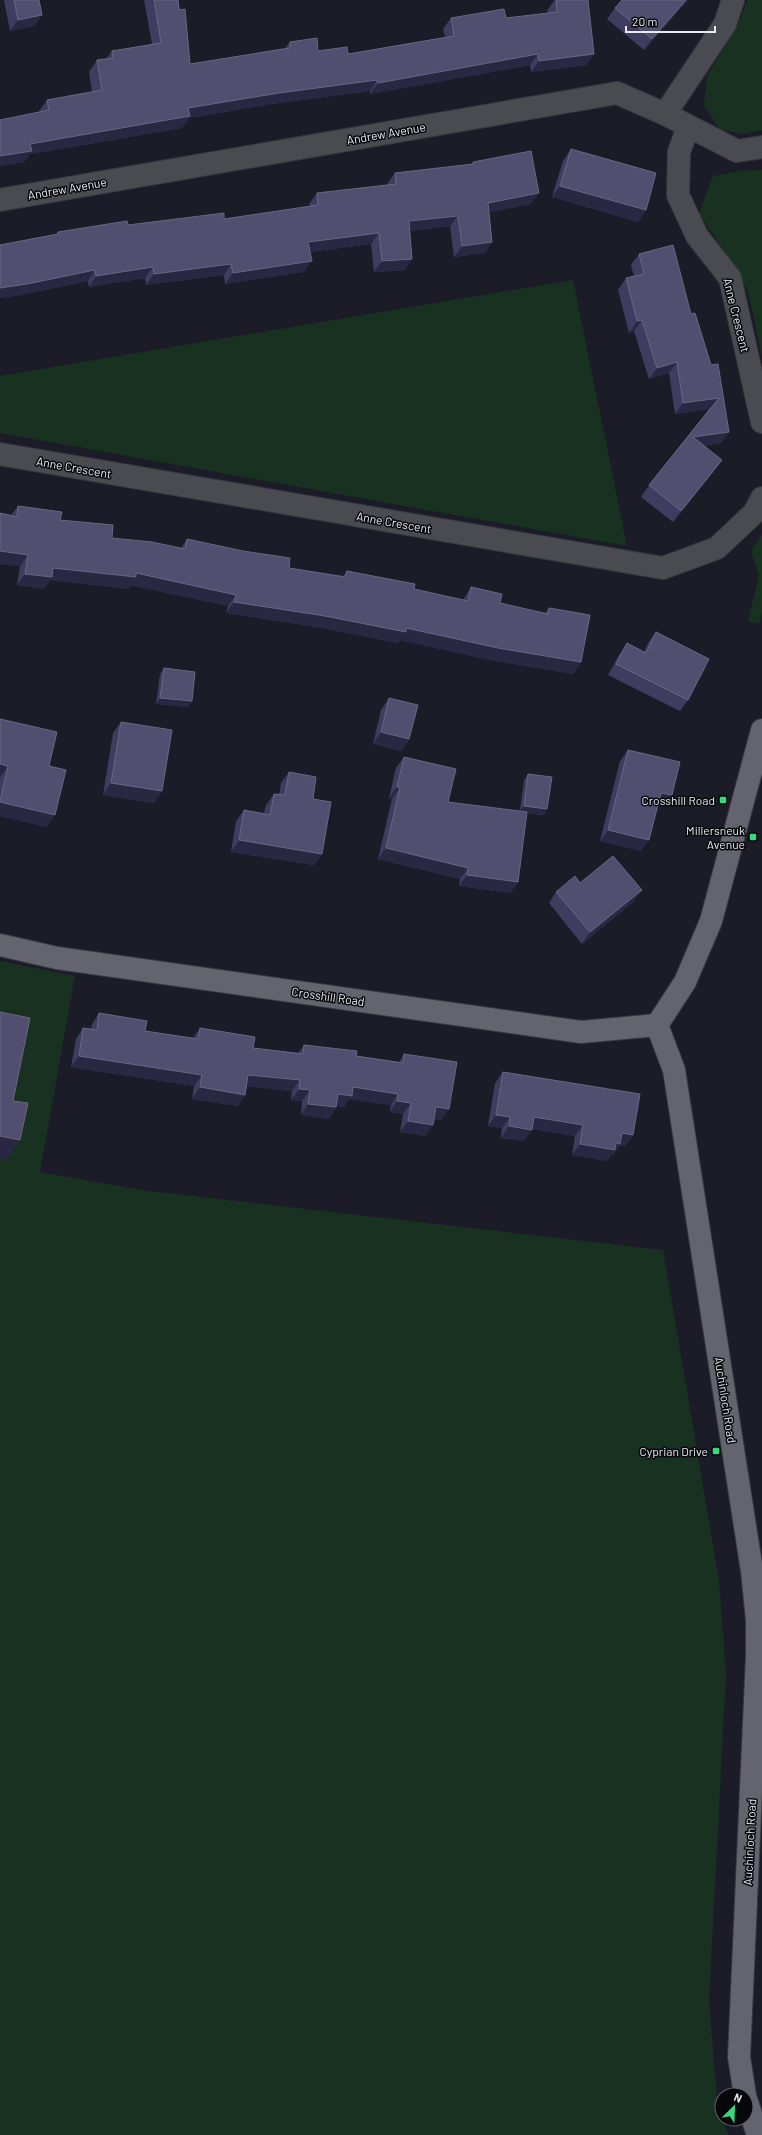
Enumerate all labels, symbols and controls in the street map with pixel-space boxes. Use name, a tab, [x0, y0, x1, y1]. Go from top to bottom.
scale bar	[626, 8, 715, 34]
text: 20 m	[632, 14, 658, 28]
street label: Andrew Avenue	[345, 119, 427, 147]
street label: Andrew Avenue	[26, 174, 108, 202]
street label: Anne Crescent	[721, 276, 753, 354]
street label: Anne Crescent	[35, 454, 113, 480]
street label: Anne Crescent	[355, 509, 433, 535]
place label: Crosshill Road	[642, 793, 715, 807]
marker: Crosshill Road	[718, 795, 728, 805]
place label: Millersneuk Avenue	[686, 823, 745, 851]
marker: Millersneuk Avenue	[748, 832, 758, 842]
street label: Crosshill Road	[291, 984, 365, 1008]
street label: Auchinloch Road	[712, 1356, 740, 1444]
place label: Cyprian Drive	[639, 1444, 708, 1458]
marker: Cyprian Drive	[711, 1446, 721, 1456]
street label: Auchinloch Road	[740, 1798, 758, 1886]
north arrow	[714, 2087, 754, 2127]
text: N	[732, 2090, 744, 2105]

